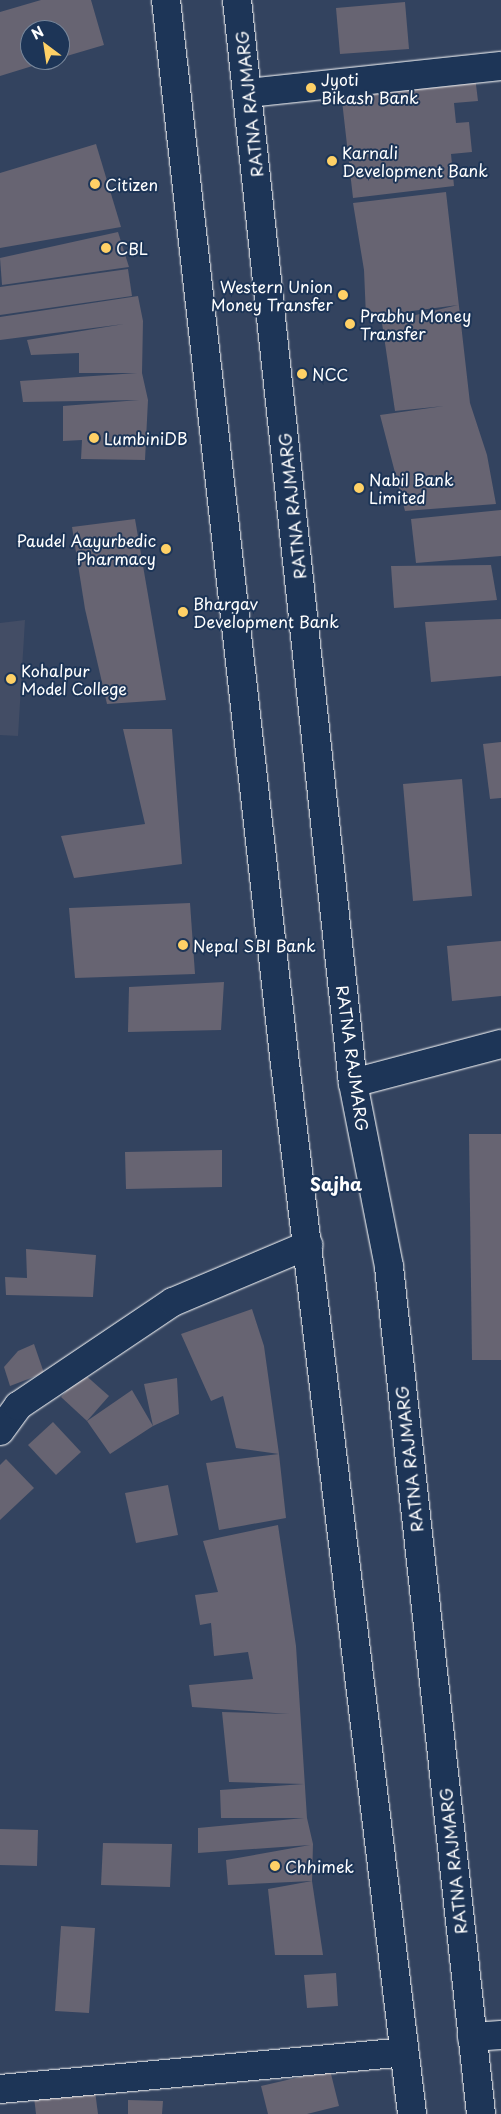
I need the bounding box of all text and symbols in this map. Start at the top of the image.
north arrow [20,20,70,70]
text: N [27,21,48,44]
street label: RATNA RAJMARG [232,30,266,178]
place label: Jyoti Bikash Bank [321,69,418,107]
marker: Jyoti Bikash Bank [305,82,317,94]
place label: Karnali Development Bank [342,142,488,180]
marker: Karnali Development Bank [326,155,338,167]
place label: Citizen [105,174,158,194]
marker: Citizen [89,178,101,190]
place label: CBL [116,238,148,258]
marker: CBL [100,242,112,254]
place label: Western Union Money Transfer [210,276,333,314]
marker: Western Union Money Transfer [337,289,349,301]
place label: Prabhu Money Transfer [360,305,472,343]
marker: Prabhu Money Transfer [344,318,356,330]
place label: NCC [312,364,348,384]
marker: NCC [296,368,308,380]
place label: LumbiniDB [104,428,188,448]
marker: LumbiniDB [88,432,100,444]
street label: RATNA RAJMARG [275,432,309,580]
place label: Nabil Bank Limited [369,469,455,507]
marker: Nabil Bank Limited [353,482,365,494]
place label: Paudel Aayurbedic Pharmacy [15,530,156,568]
marker: Paudel Aayurbedic Pharmacy [160,543,172,555]
place label: Bhargav Development Bank [193,593,339,631]
marker: Bhargav Development Bank [177,606,189,618]
place label: Kohalpur Model College [21,660,128,698]
marker: Kohalpur Model College [5,673,17,685]
place label: Nepal SBI Bank [193,935,314,955]
marker: Nepal SBI Bank [177,939,189,951]
street label: RATNA RAJMARG [333,984,373,1132]
district label: Sajha [310,1173,362,1195]
street label: RATNA RAJMARG [392,1385,426,1533]
street label: RATNA RAJMARG [436,1787,470,1935]
place label: Chhimek [285,1856,354,1876]
marker: Chhimek [269,1860,281,1872]

